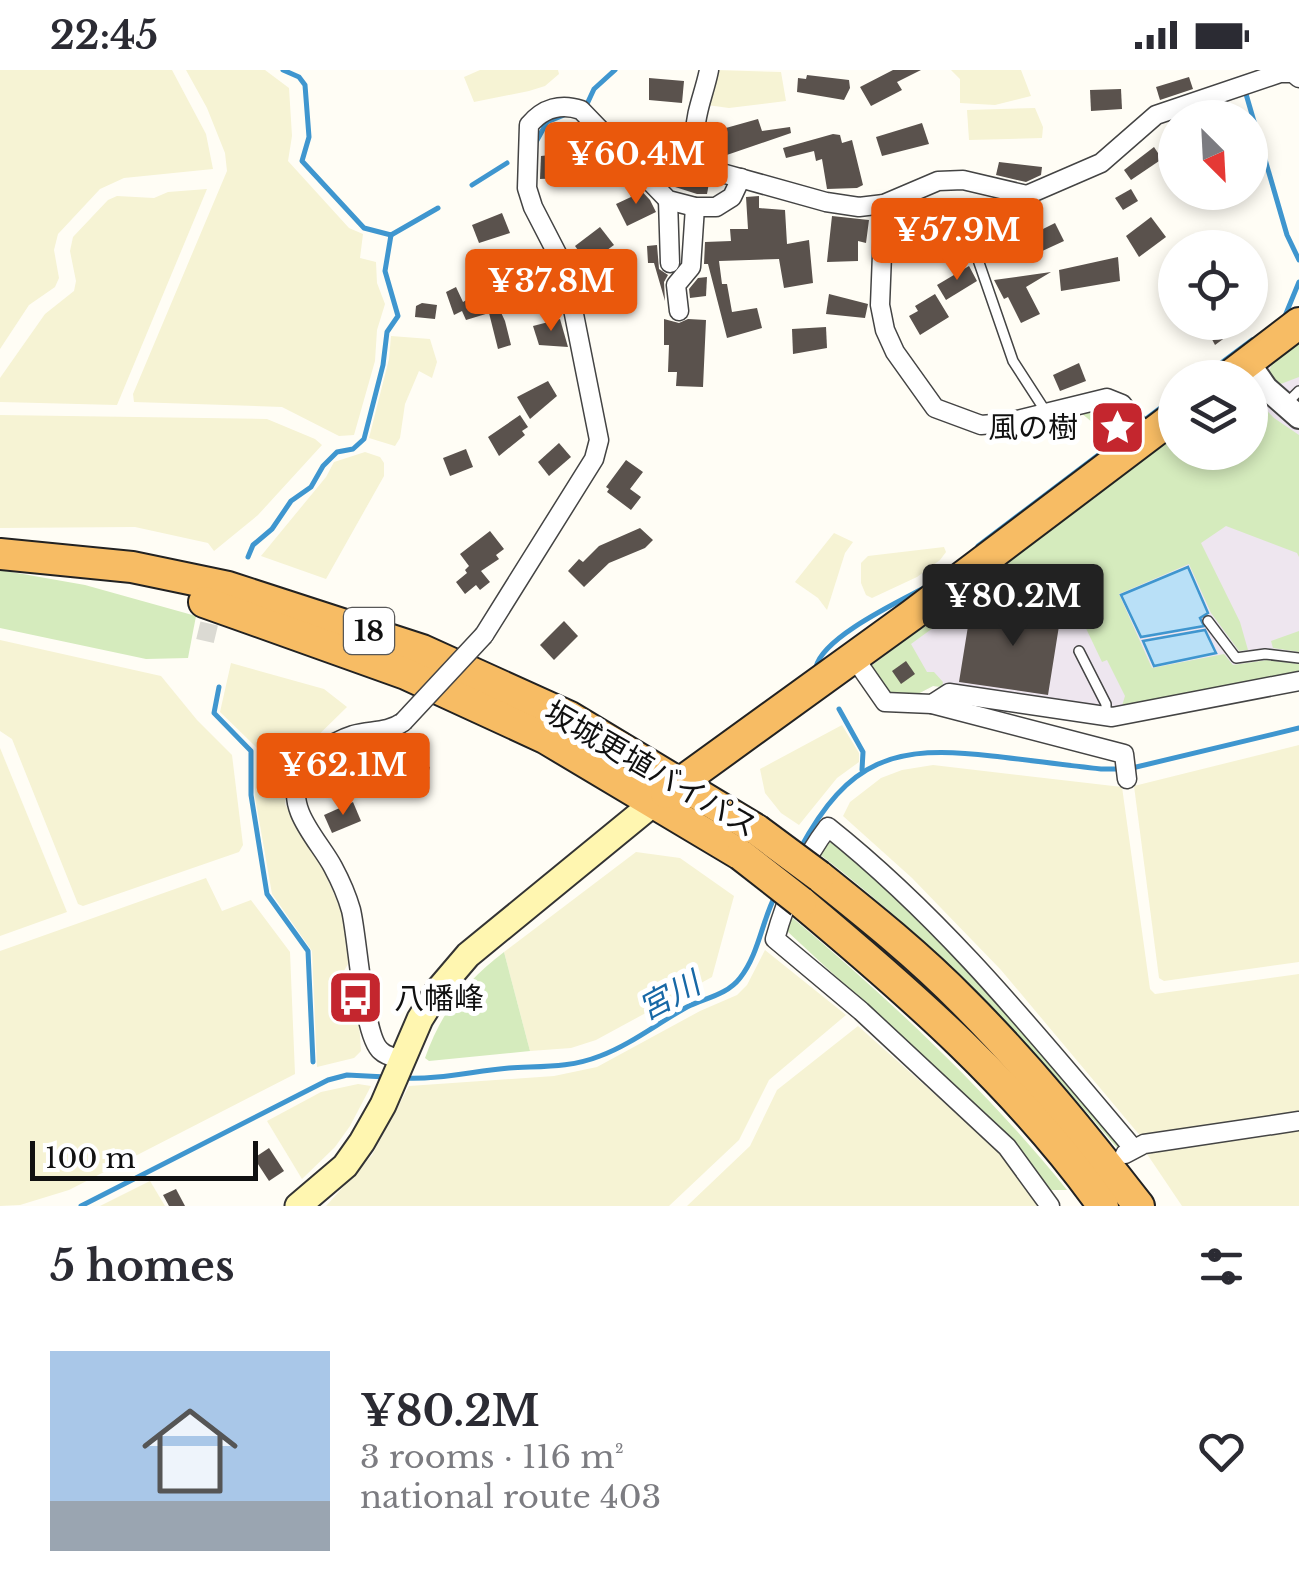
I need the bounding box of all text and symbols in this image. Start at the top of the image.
text: 22:45 [50,12,158,59]
north arrow [1158,100,1268,210]
map controls [1158,100,1268,470]
pin: ¥60.4M [555,122,717,207]
text: ¥60.4M [567,134,705,174]
pin: ¥57.9M [876,198,1038,283]
text: ¥57.9M [893,210,1021,250]
button: locate [1158,230,1268,340]
pin: ¥37.8M [470,249,632,334]
text: ¥37.8M [487,261,615,301]
button: layers [1158,360,1268,470]
place icon: 風の樹 [1087,397,1147,457]
place label: 風の樹 [988,409,1078,446]
pin: ¥80.2M [932,564,1094,649]
text: ¥80.2M [945,576,1081,616]
road number: 18 [344,608,394,654]
street label: 坂城更埴バイパス [538,693,764,845]
pin: ¥62.1M [262,733,424,818]
text: ¥62.1M [279,745,407,785]
water label: 宮川 [631,962,709,1029]
bus stop icon: 八幡峰 [325,968,385,1028]
place label: 八幡峰 [394,980,484,1017]
scale bar [30,1136,258,1180]
text: 100 m [45,1141,136,1176]
icon: filters [1194,1239,1249,1294]
text: 5 homes [50,1240,234,1292]
text: ¥80.2M [360,1385,540,1437]
icon: home [130,1391,250,1511]
icon: heart [1194,1424,1249,1479]
text: 3 rooms · 116 m² [360,1437,624,1477]
text: national route 403 [360,1477,661,1517]

